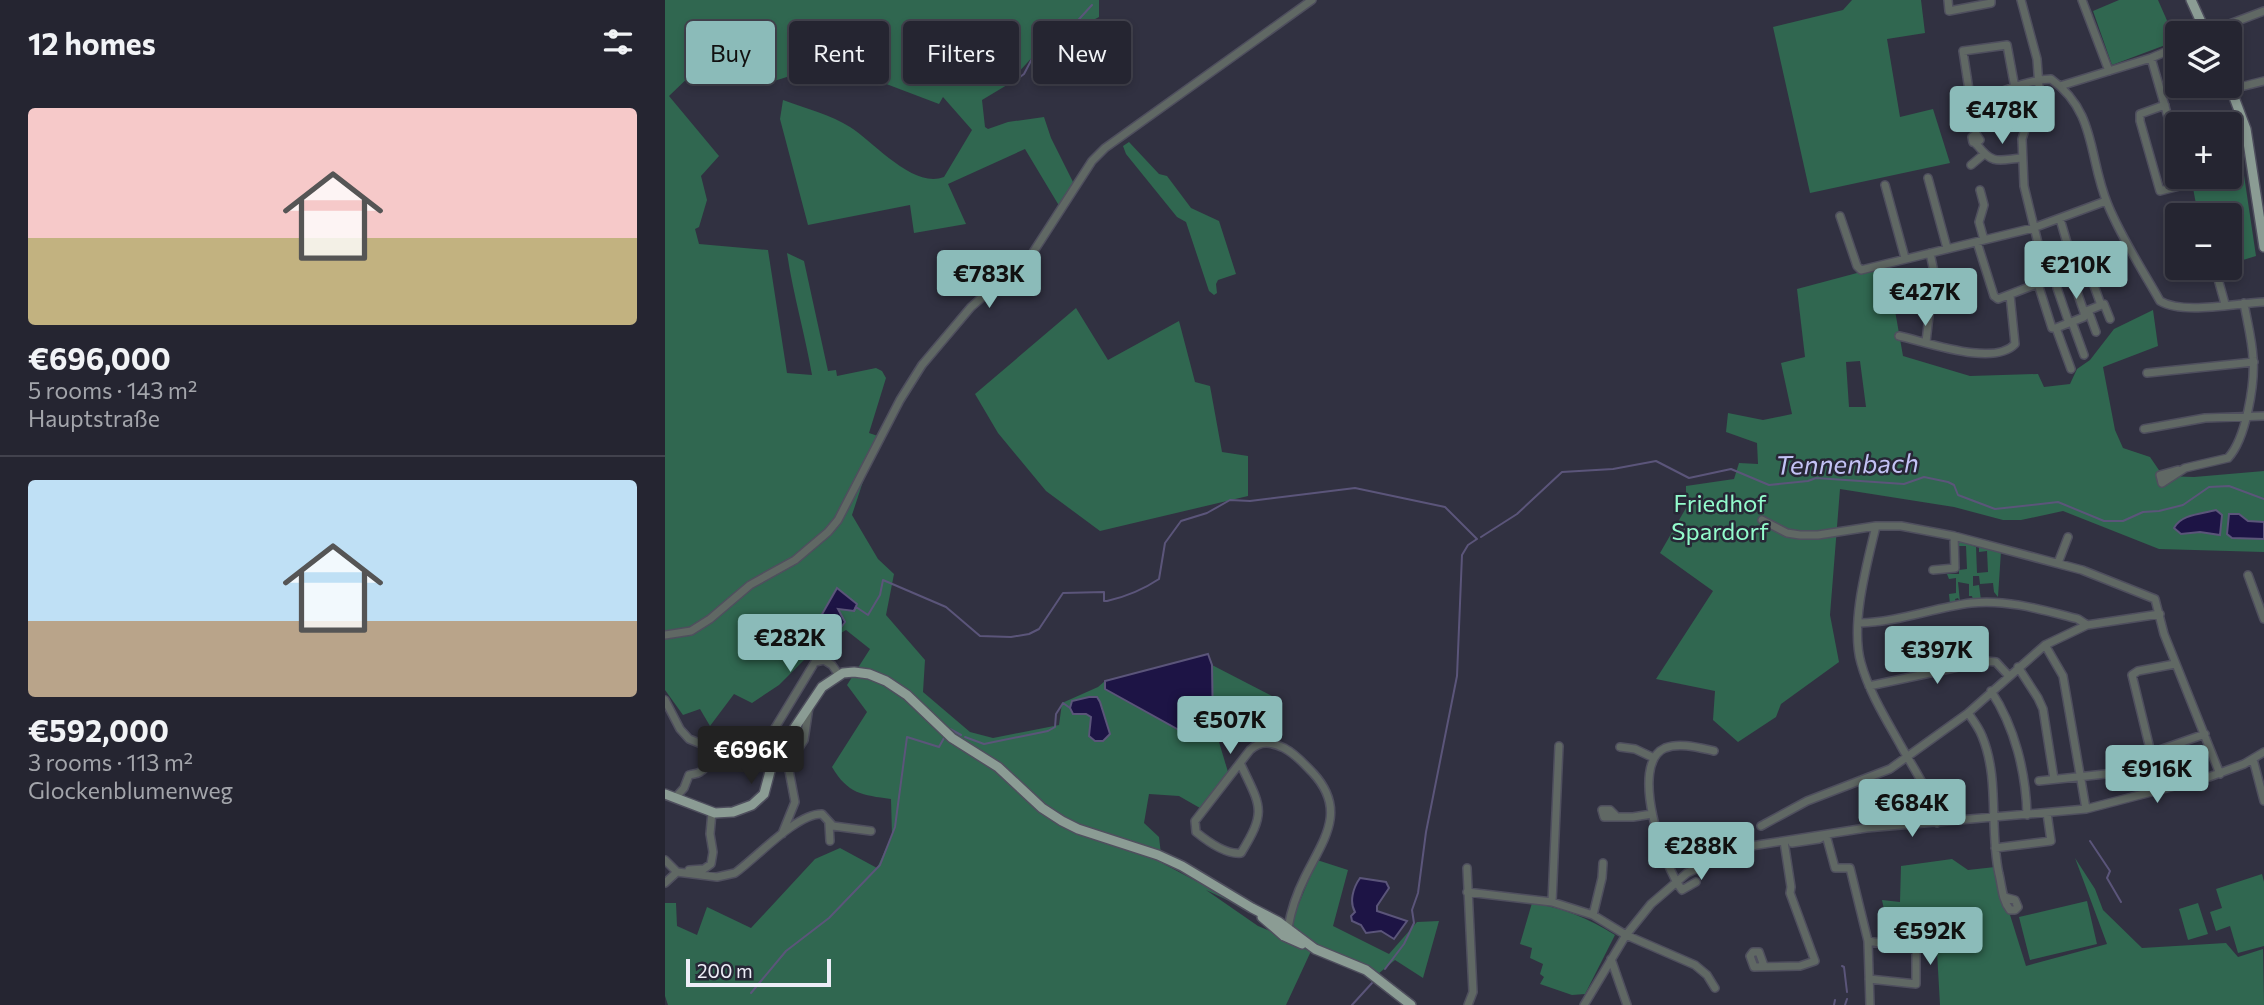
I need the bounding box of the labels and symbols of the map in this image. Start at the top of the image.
pin: €478K [1953,86,2051,146]
pin: €210K [2027,242,2125,301]
pin: €783K [940,250,1038,310]
pin: €427K [1876,268,1974,328]
water label: Tennenbach [1775,446,1919,480]
park label: Friedhof Spardorf [1671,488,1769,545]
pin: €282K [741,614,839,674]
pin: €397K [1888,626,1986,686]
pin: €507K [1181,696,1279,756]
pin: €696K [702,726,800,786]
pin: €916K [2108,746,2206,805]
pin: €684K [1863,780,1961,839]
pin: €288K [1652,822,1750,882]
pin: €592K [1881,908,1979,967]
scale bar [686,956,831,988]

